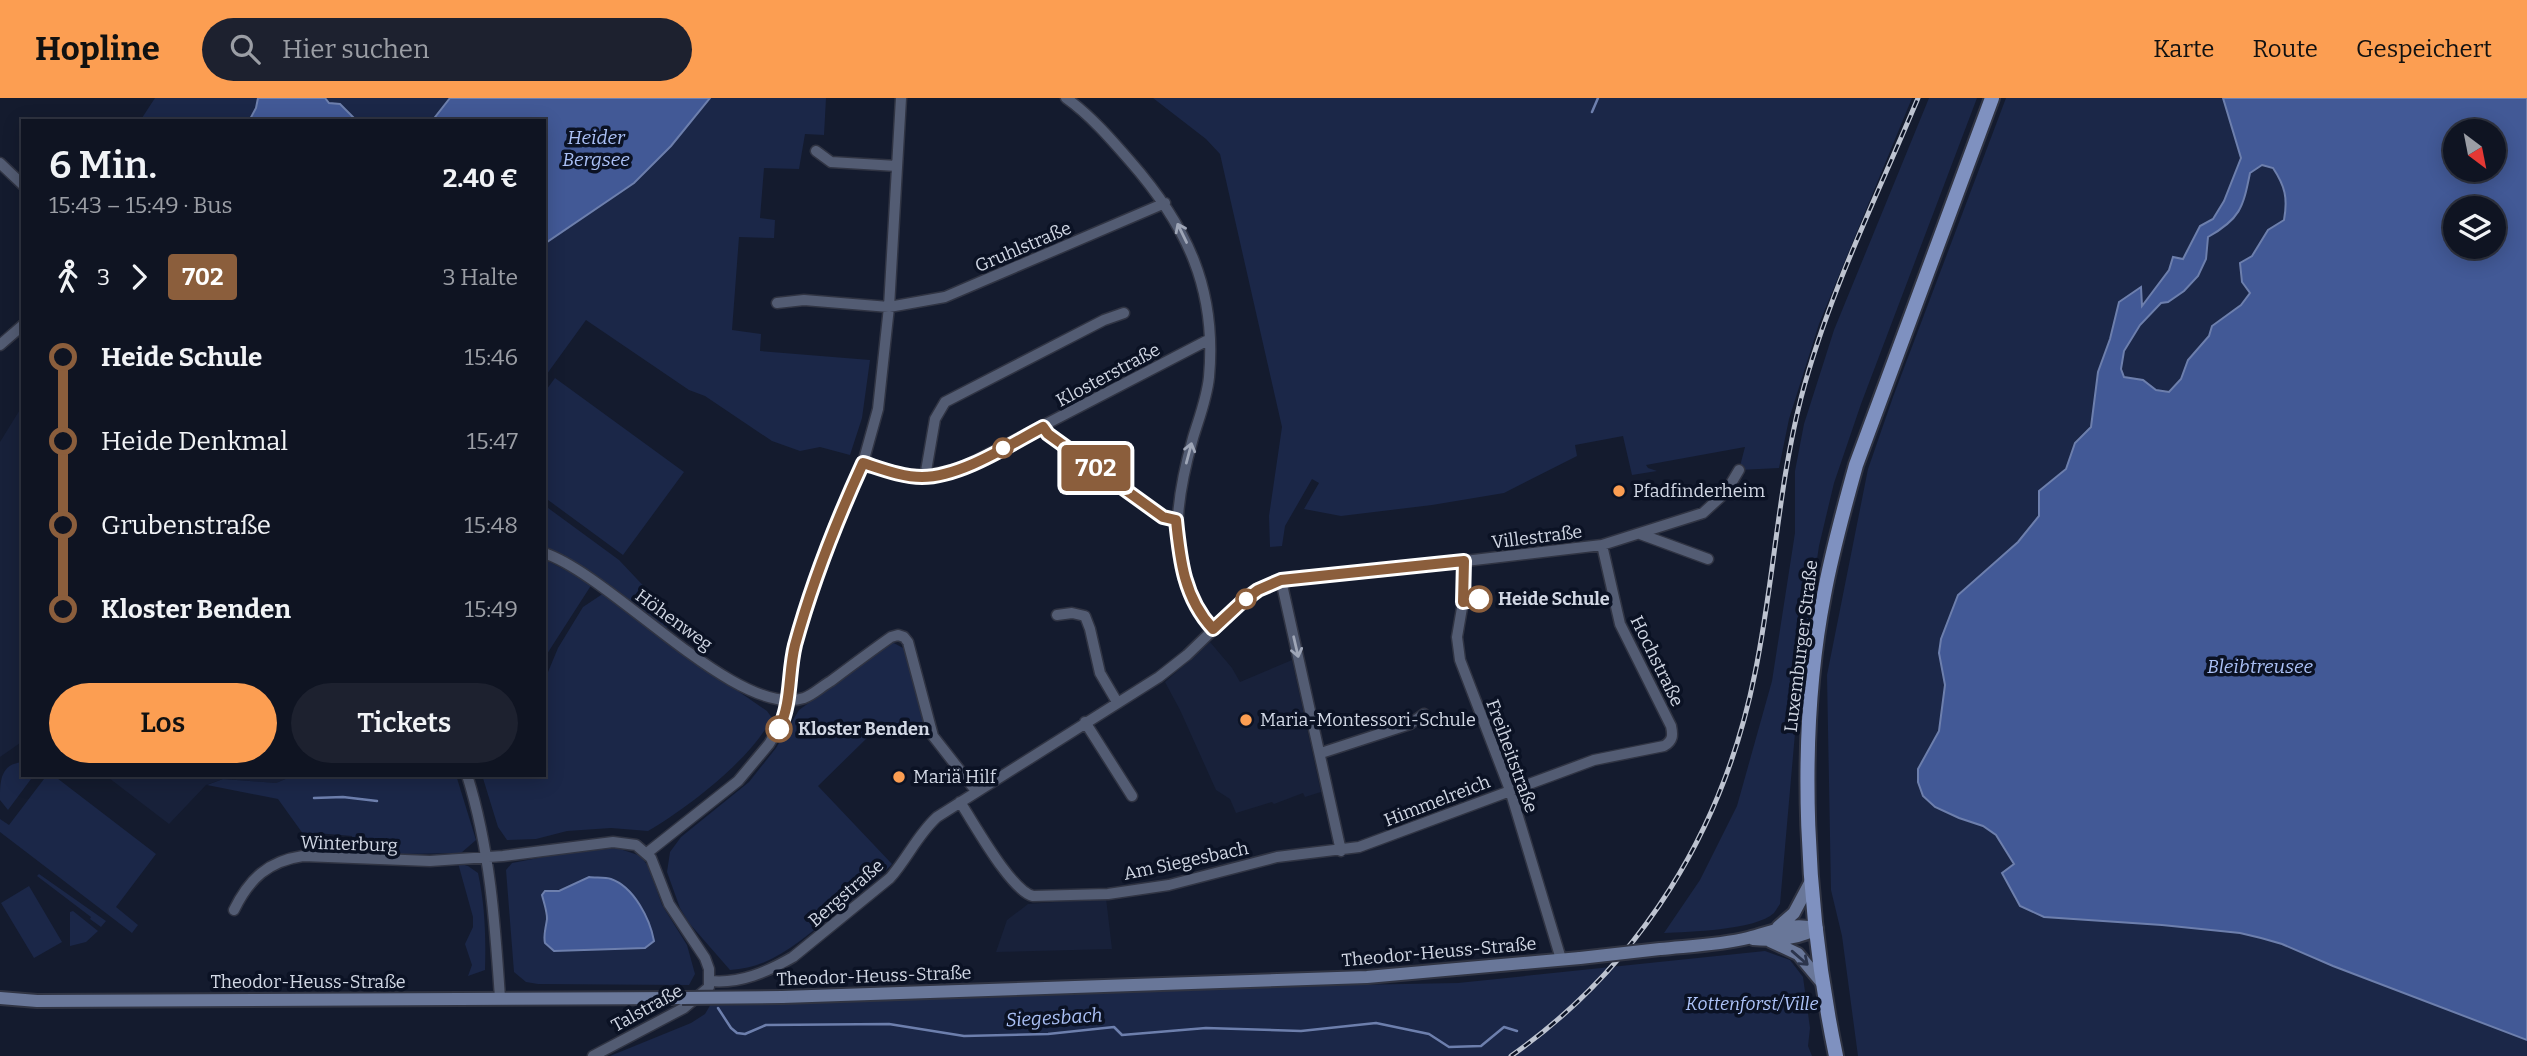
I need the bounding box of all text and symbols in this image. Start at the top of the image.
search box [202,18,692,81]
text: Hopline [35,29,160,69]
icon: search [226,30,264,68]
text: Hier suchen [282,34,430,65]
text: Karte [2153,35,2215,63]
text: Route [2253,35,2318,63]
text: Gespeichert [2356,35,2492,63]
north arrow [2443,119,2506,182]
map controls [2443,119,2506,259]
water label: Heider Bergsee [562,126,630,171]
text: 6 Min. [49,142,157,188]
text: 2.40 € [443,163,518,194]
text: 15:43 – 15:49 · Bus [49,191,233,219]
button: layers [2443,196,2506,259]
street label: Gruhlstraße [972,217,1074,277]
one-way arrow [1175,223,1189,244]
icon: walk [49,258,87,296]
icon: forward [120,258,158,296]
text: 3 [97,263,110,291]
text: 702 [182,263,223,291]
text: 3 Halte [443,263,518,291]
street label: Klosterstraße [1052,338,1164,412]
text: Heide Schule [101,342,262,373]
text: 15:46 [465,343,518,371]
text: Heide Denkmal [101,426,288,457]
text: 15:47 [467,427,518,455]
unlabelled marker [993,438,1013,458]
one-way arrow [1183,442,1196,465]
line badge: 702 [1056,445,1136,491]
text: 702 [1075,454,1117,482]
place label: Pfadfinderheim [1633,480,1765,502]
marker: Pfadfinderheim [1611,483,1627,499]
text: Grubenstraße [101,510,271,541]
text: 15:48 [464,511,518,539]
street label: Villestraße [1491,521,1583,553]
street label: Luxemburger Straße [1780,559,1822,733]
street label: Höhenweg [631,585,717,655]
marker: Heide Schule [1466,586,1492,612]
place label: Heide Schule [1498,588,1610,610]
unlabelled marker [1236,589,1256,609]
text: Kloster Benden [101,594,291,625]
text: 15:49 [465,595,518,623]
street label: Hochstraße [1626,612,1688,710]
one-way arrow [1290,635,1303,657]
water label: Bleibtreusee [2207,655,2314,678]
button: Los [49,683,277,763]
button: Tickets [291,683,518,763]
street label: Freiheitstraße [1481,696,1543,816]
place label: Maria-Montessori-Schule [1260,709,1476,731]
marker: Maria-Montessori-Schule [1238,712,1254,728]
marker: Kloster Benden [766,716,792,742]
place label: Kloster Benden [798,718,930,740]
place label: Mariä Hilf [913,766,998,788]
marker: Mariä Hilf [891,769,907,785]
street label: Himmelreich [1381,771,1493,831]
street label: Winterburg [300,831,398,857]
street label: Am Siegesbach [1121,837,1251,885]
street label: Bergstraße [804,854,888,932]
street label: Theodor-Heuss-Straße [1341,933,1537,971]
one-way arrow [1791,950,1809,966]
street label: Theodor-Heuss-Straße [776,962,972,990]
street label: Theodor-Heuss-Straße [210,971,406,993]
street label: Talstraße [607,979,687,1037]
park label: Kottenforst/Ville [1685,993,1819,1015]
water label: Siegesbach [1005,1003,1103,1032]

